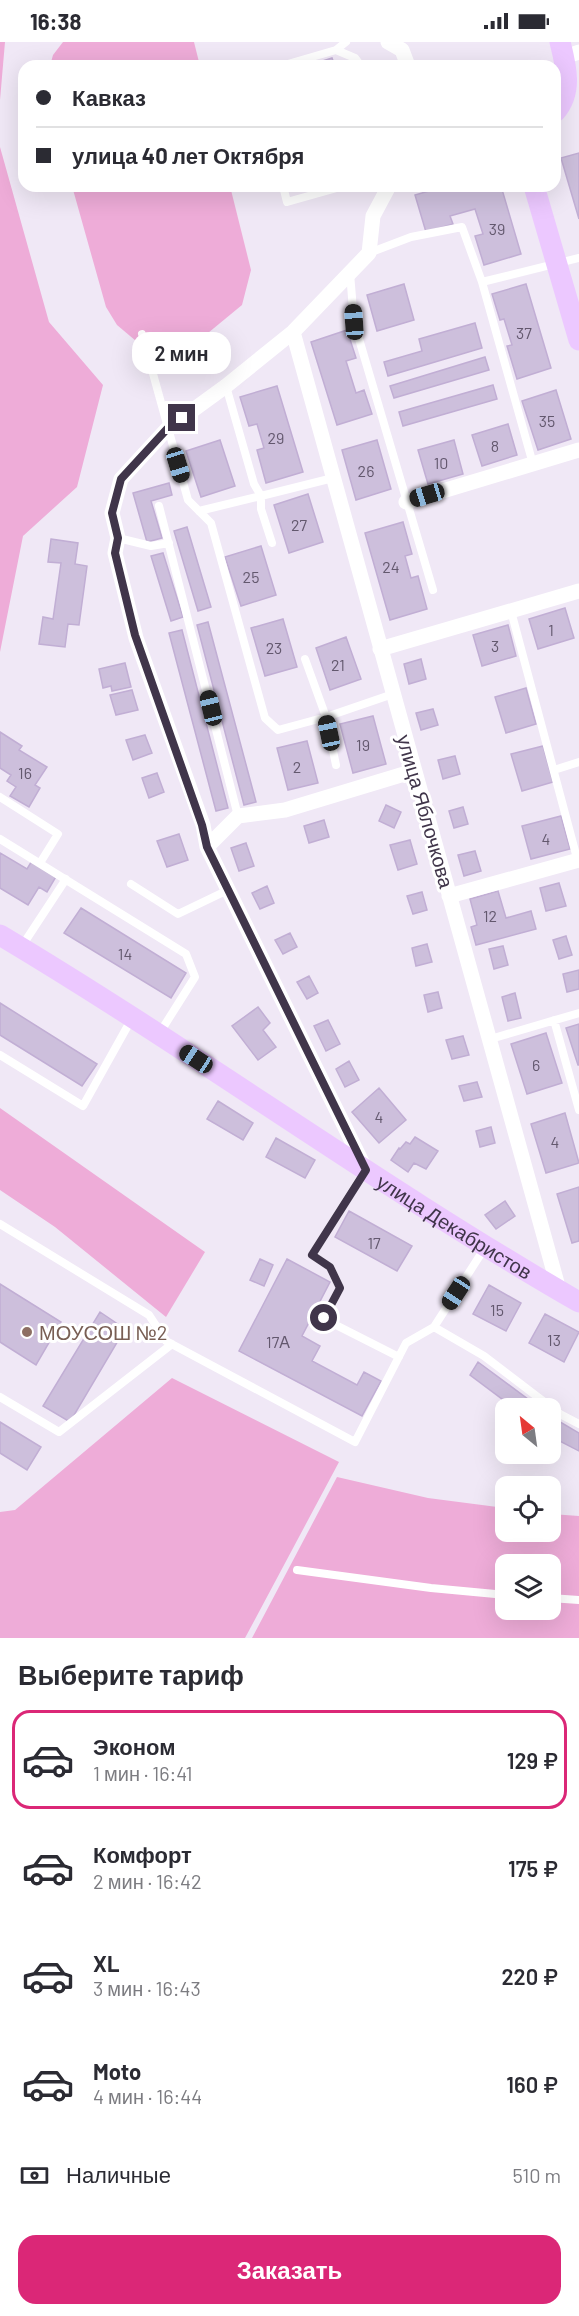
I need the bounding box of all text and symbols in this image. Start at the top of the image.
text: 16:38 [30,8,81,34]
text: Кавказ [72,84,146,110]
text: улица 40 лет Октября [72,142,304,168]
house number: 39 [489,219,505,238]
car [344,303,364,341]
house number: 37 [516,323,532,342]
callout: 2 мин [132,331,231,373]
text: 2 мин [154,341,209,365]
route end [168,404,195,431]
house number: 35 [539,411,555,430]
house number: 29 [268,428,284,447]
house number: 8 [491,436,499,455]
car [164,445,192,485]
house number: 10 [434,453,448,472]
house number: 26 [358,461,374,480]
car [407,481,447,509]
house number: 27 [291,515,307,534]
house number: 24 [382,557,400,576]
house number: 25 [243,567,259,586]
house number: 1 [548,620,554,639]
house number: 3 [491,636,499,655]
house number: 23 [266,638,282,657]
house number: 21 [331,655,345,674]
car [198,688,224,728]
car [316,714,342,752]
street label: улица Яблочкова [393,731,460,891]
house number: 19 [356,735,370,754]
house number: 2 [293,757,301,776]
house number: 16 [18,763,32,782]
house number: 4 [542,829,550,848]
house number: 12 [483,906,497,925]
house number: 14 [118,944,132,963]
car [176,1042,216,1076]
house number: 6 [532,1055,540,1074]
house number: 4 [375,1107,383,1126]
house number: 4 [551,1132,559,1151]
street label: улица Декабристов [373,1169,537,1284]
house number: 17 [367,1233,381,1252]
car [439,1273,473,1313]
house number: 15 [490,1300,504,1319]
route start [310,1304,337,1331]
place label: МОУСОШ №2 [39,1320,168,1344]
marker: МОУСОШ №2 [20,1325,34,1339]
house number: 13 [547,1330,561,1349]
house number: 17А [266,1332,290,1351]
north arrow [495,1398,561,1464]
map controls [495,1398,561,1620]
button: locate [495,1476,561,1542]
button: layers [495,1554,561,1620]
text: Выберите тариф [18,1658,244,1690]
icon: car [21,1733,75,1787]
text: Эконом [93,1733,176,1759]
text: 129 ₽ [507,1747,558,1773]
text: 1 мин · 16:41 [93,1761,192,1785]
icon: car [21,1841,75,1895]
text: Комфорт [93,1841,192,1867]
text: 175 ₽ [508,1855,558,1881]
text: 2 мин · 16:42 [93,1869,202,1893]
icon: car [21,1949,75,2003]
text: XL [93,1950,119,1976]
text: 220 ₽ [501,1963,558,1989]
text: 3 мин · 16:43 [93,1976,201,2000]
icon: car [21,2057,75,2111]
text: Moto [93,2058,141,2084]
text: 160 ₽ [506,2071,558,2097]
text: 4 мин · 16:44 [93,2084,202,2108]
icon: cash [18,2159,51,2192]
text: Наличные [66,2161,171,2187]
text: 510 m [512,2163,561,2187]
button: Заказать [18,2235,561,2304]

